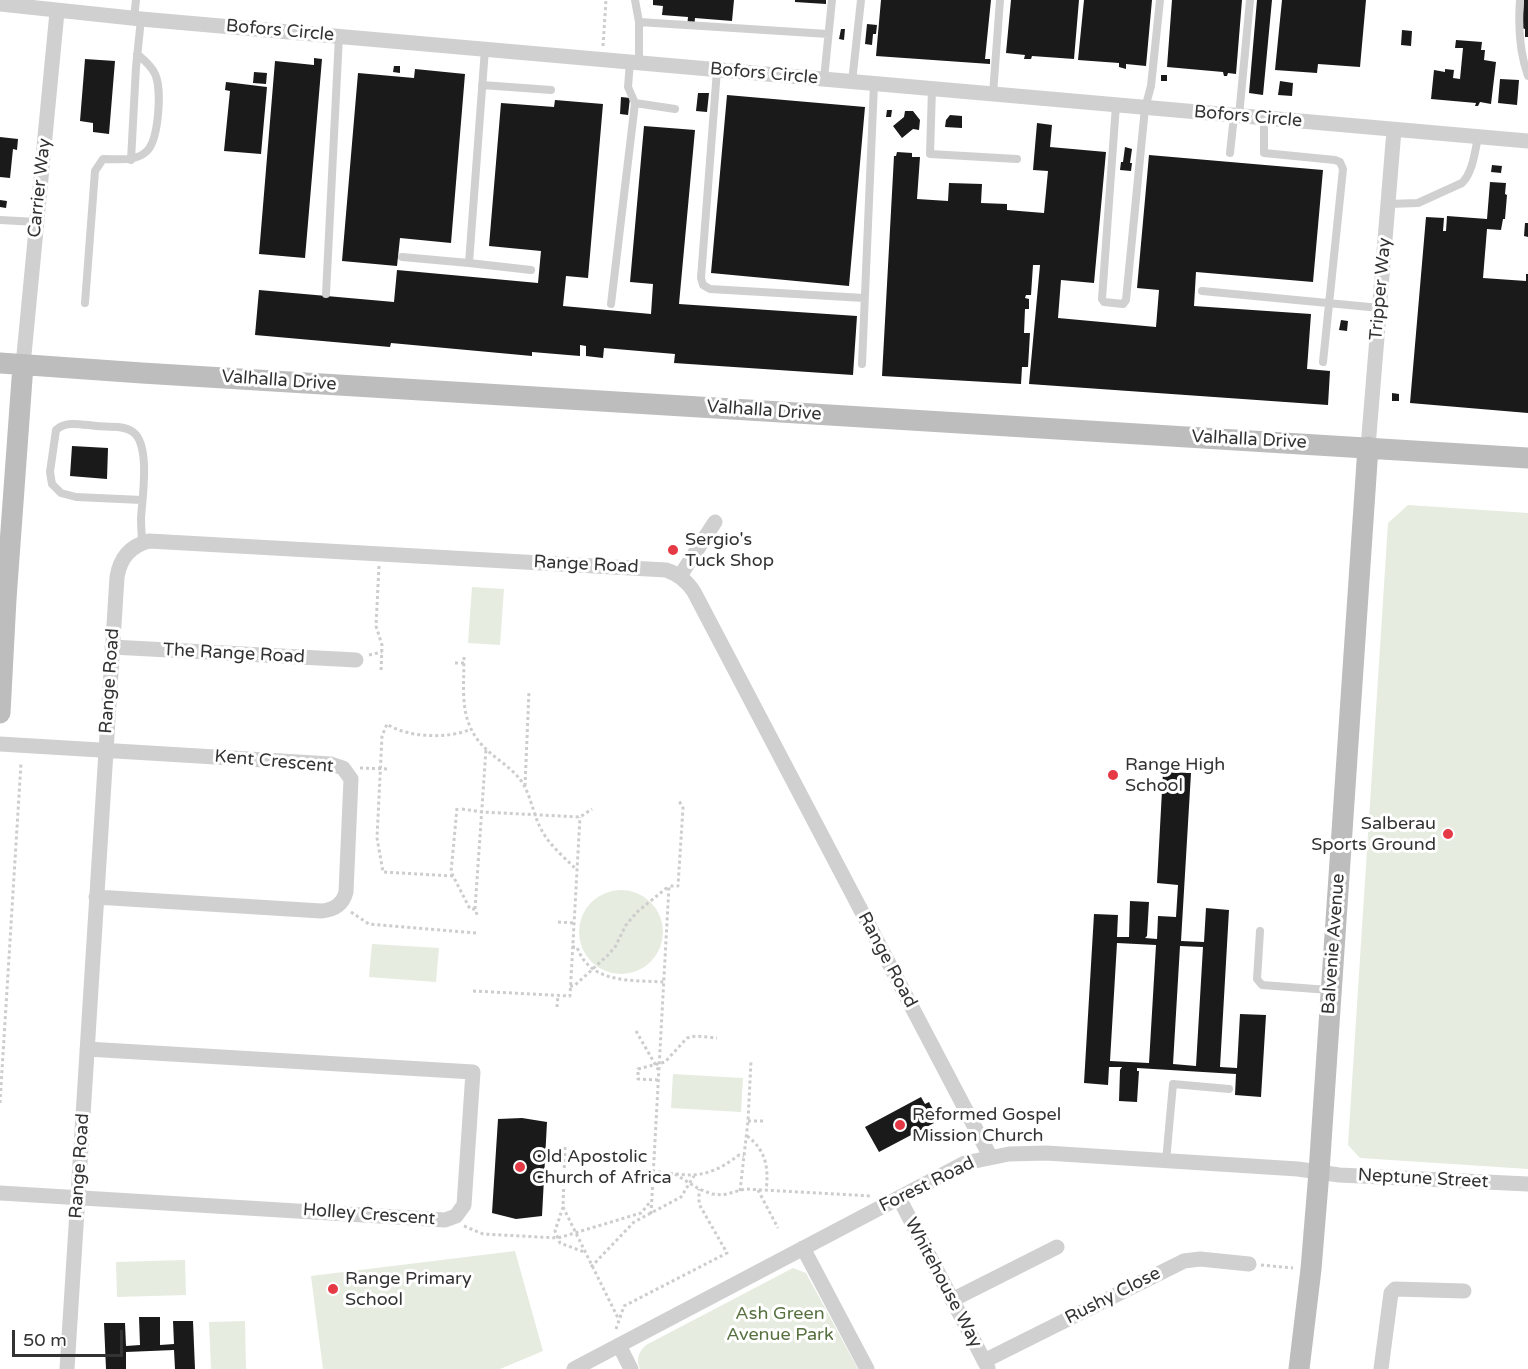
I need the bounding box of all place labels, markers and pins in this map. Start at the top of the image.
place label: Sergio's Tuck Shop [685,529,774,572]
marker: Sergio's Tuck Shop [666,543,680,557]
place label: Range High School [1125,754,1225,796]
marker: Range High School [1106,768,1120,782]
place label: Salberau Sports Ground [1311,813,1436,856]
marker: Salberau Sports Ground [1441,827,1455,841]
place label: Reformed Gospel Mission Church [912,1104,1061,1146]
marker: Reformed Gospel Mission Church [893,1118,907,1132]
place label: Old Apostolic Church of Africa [532,1146,672,1188]
marker: Old Apostolic Church of Africa [513,1160,527,1174]
place label: Range Primary School [345,1268,472,1310]
marker: Range Primary School [326,1282,340,1296]

